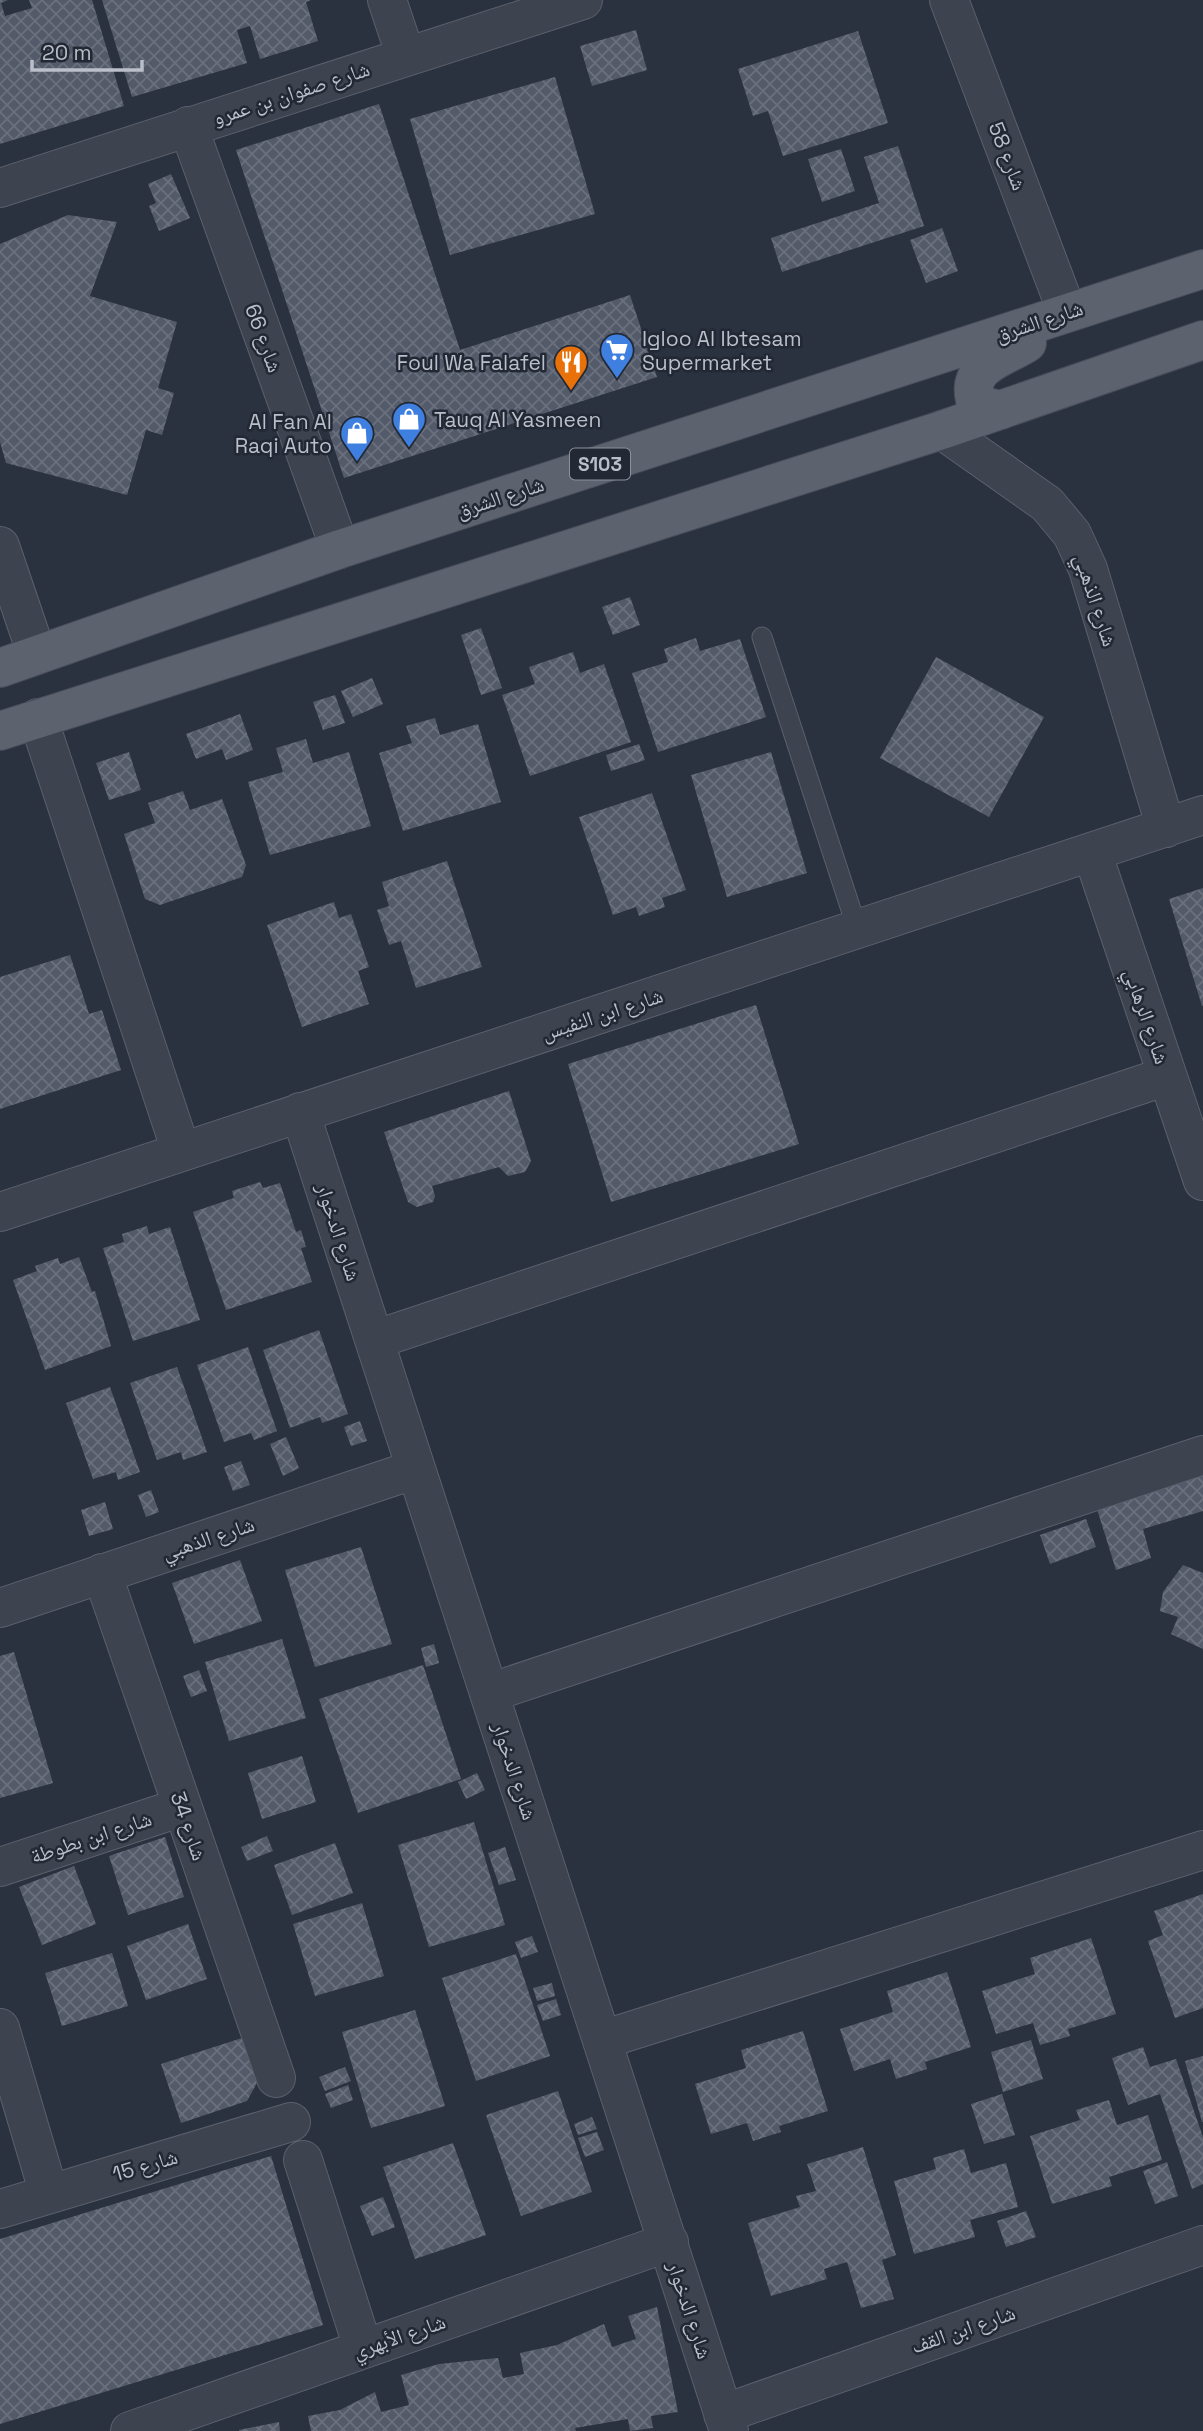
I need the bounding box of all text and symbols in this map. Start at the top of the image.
scale bar [32,28,142,72]
text: 20 m [42,39,92,66]
street label: شارع صفوان بن عمرو [209,55,373,131]
street label: شارع 58 [983,118,1033,194]
street label: شارع الشرق [992,294,1086,348]
street label: شارع 66 [239,300,289,376]
place label: Igloo Al Ibtesam Supermarket [642,325,802,376]
supermarket icon: Igloo Al Ibtesam Supermarket [598,331,636,380]
restaurant icon: Foul Wa Falafel [552,343,590,392]
place label: Foul Wa Falafel [397,349,546,376]
shop icon: Tauq Al Yasmeen [390,400,428,449]
place label: Tauq Al Yasmeen [434,406,601,433]
place label: Al Fan Al Raqi Auto [235,408,332,459]
shop icon: Al Fan Al Raqi Auto [338,414,376,463]
road number: S103 [570,449,630,480]
street label: شارع الشرق [453,470,547,524]
street label: شارع الذهبي [1065,550,1124,651]
street label: شارع الرهابي [1115,965,1176,1068]
street label: شارع ابن النفيس [538,982,666,1046]
street label: شارع الدخوار [310,1179,367,1284]
street label: شارع الذهبي [158,1510,259,1569]
street label: شارع الدخوار [486,1718,543,1823]
street label: شارع 34 [165,1788,213,1864]
street label: شارع ابن بطوطة [27,1805,155,1869]
street label: شارع 15 [109,2143,181,2187]
street label: شارع الدخوار [661,2257,718,2362]
street label: شارع ابن القف [907,2299,1019,2359]
street label: شارع الأبهري [349,2308,450,2368]

